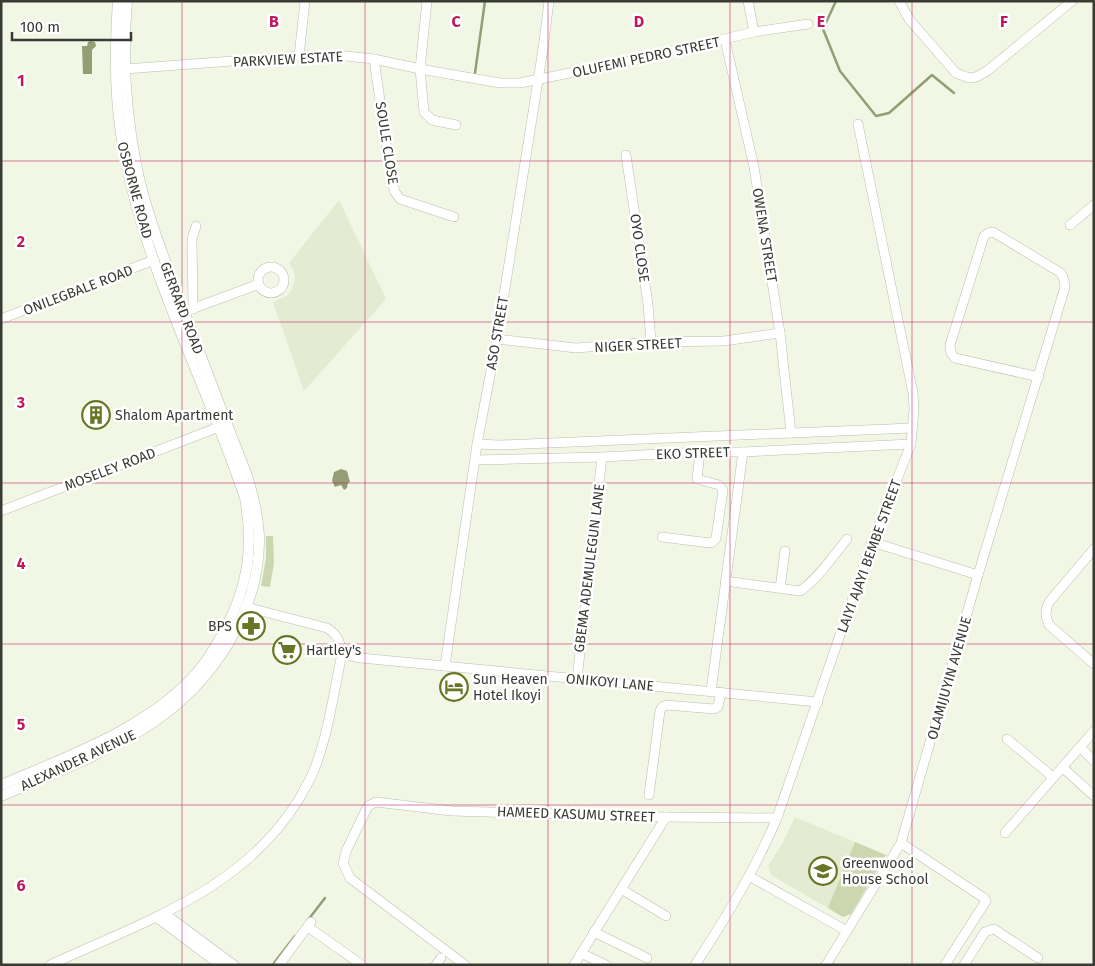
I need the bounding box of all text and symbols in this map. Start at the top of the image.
scale bar [12,10,131,42]
text: B [269,12,279,31]
text: C [451,12,461,31]
text: D [634,12,644,31]
text: E [817,12,825,31]
text: F [1000,12,1008,31]
text: 100 m [20,18,60,36]
street label: OLUFEMI PEDRO STREET [571,33,722,81]
street label: PARKVIEW ESTATE [233,48,343,71]
text: 1 [17,71,25,90]
street label: SOULE CLOSE [372,100,401,186]
street label: OSBORNE ROAD [113,140,156,240]
street label: OWENA STREET [749,187,780,284]
street label: OYO CLOSE [626,213,653,283]
text: 2 [17,232,25,251]
street label: GERRARD ROAD [156,260,207,357]
street label: ONILEGBALE ROAD [21,262,135,319]
street label: ASO STREET [483,294,512,371]
street label: NIGER STREET [594,335,683,356]
text: 3 [16,393,25,412]
building icon: Shalom Apartment [81,400,111,430]
place label: Shalom Apartment [115,407,234,424]
street label: MOSELEY ROAD [62,444,158,495]
street label: EKO STREET [656,444,731,463]
street label: LAIYI AJAYI BEMBE STREET [834,477,905,635]
street label: GBEMA ADEMULEGUN LANE [571,483,608,653]
text: 4 [16,554,26,573]
pharmacy icon: BPS [236,611,266,641]
street label: OLAMIJUYIN AVENUE [924,614,975,742]
place label: BPS [208,618,232,635]
supermarket icon: Hartley's [272,635,302,665]
place label: Hartley's [306,642,362,659]
street label: ONIKOYI LANE [565,670,655,695]
place label: Sun Heaven Hotel Ikoyi [473,671,548,704]
hotel icon: Sun Heaven Hotel Ikoyi [439,672,469,702]
text: 5 [17,715,26,734]
street label: ALEXANDER AVENUE [18,726,139,795]
street label: HAMEED KASUMU STREET [497,803,656,826]
place label: Greenwood House School [842,855,929,888]
school or university icon: Greenwood House School [808,856,838,886]
text: 6 [16,876,26,895]

